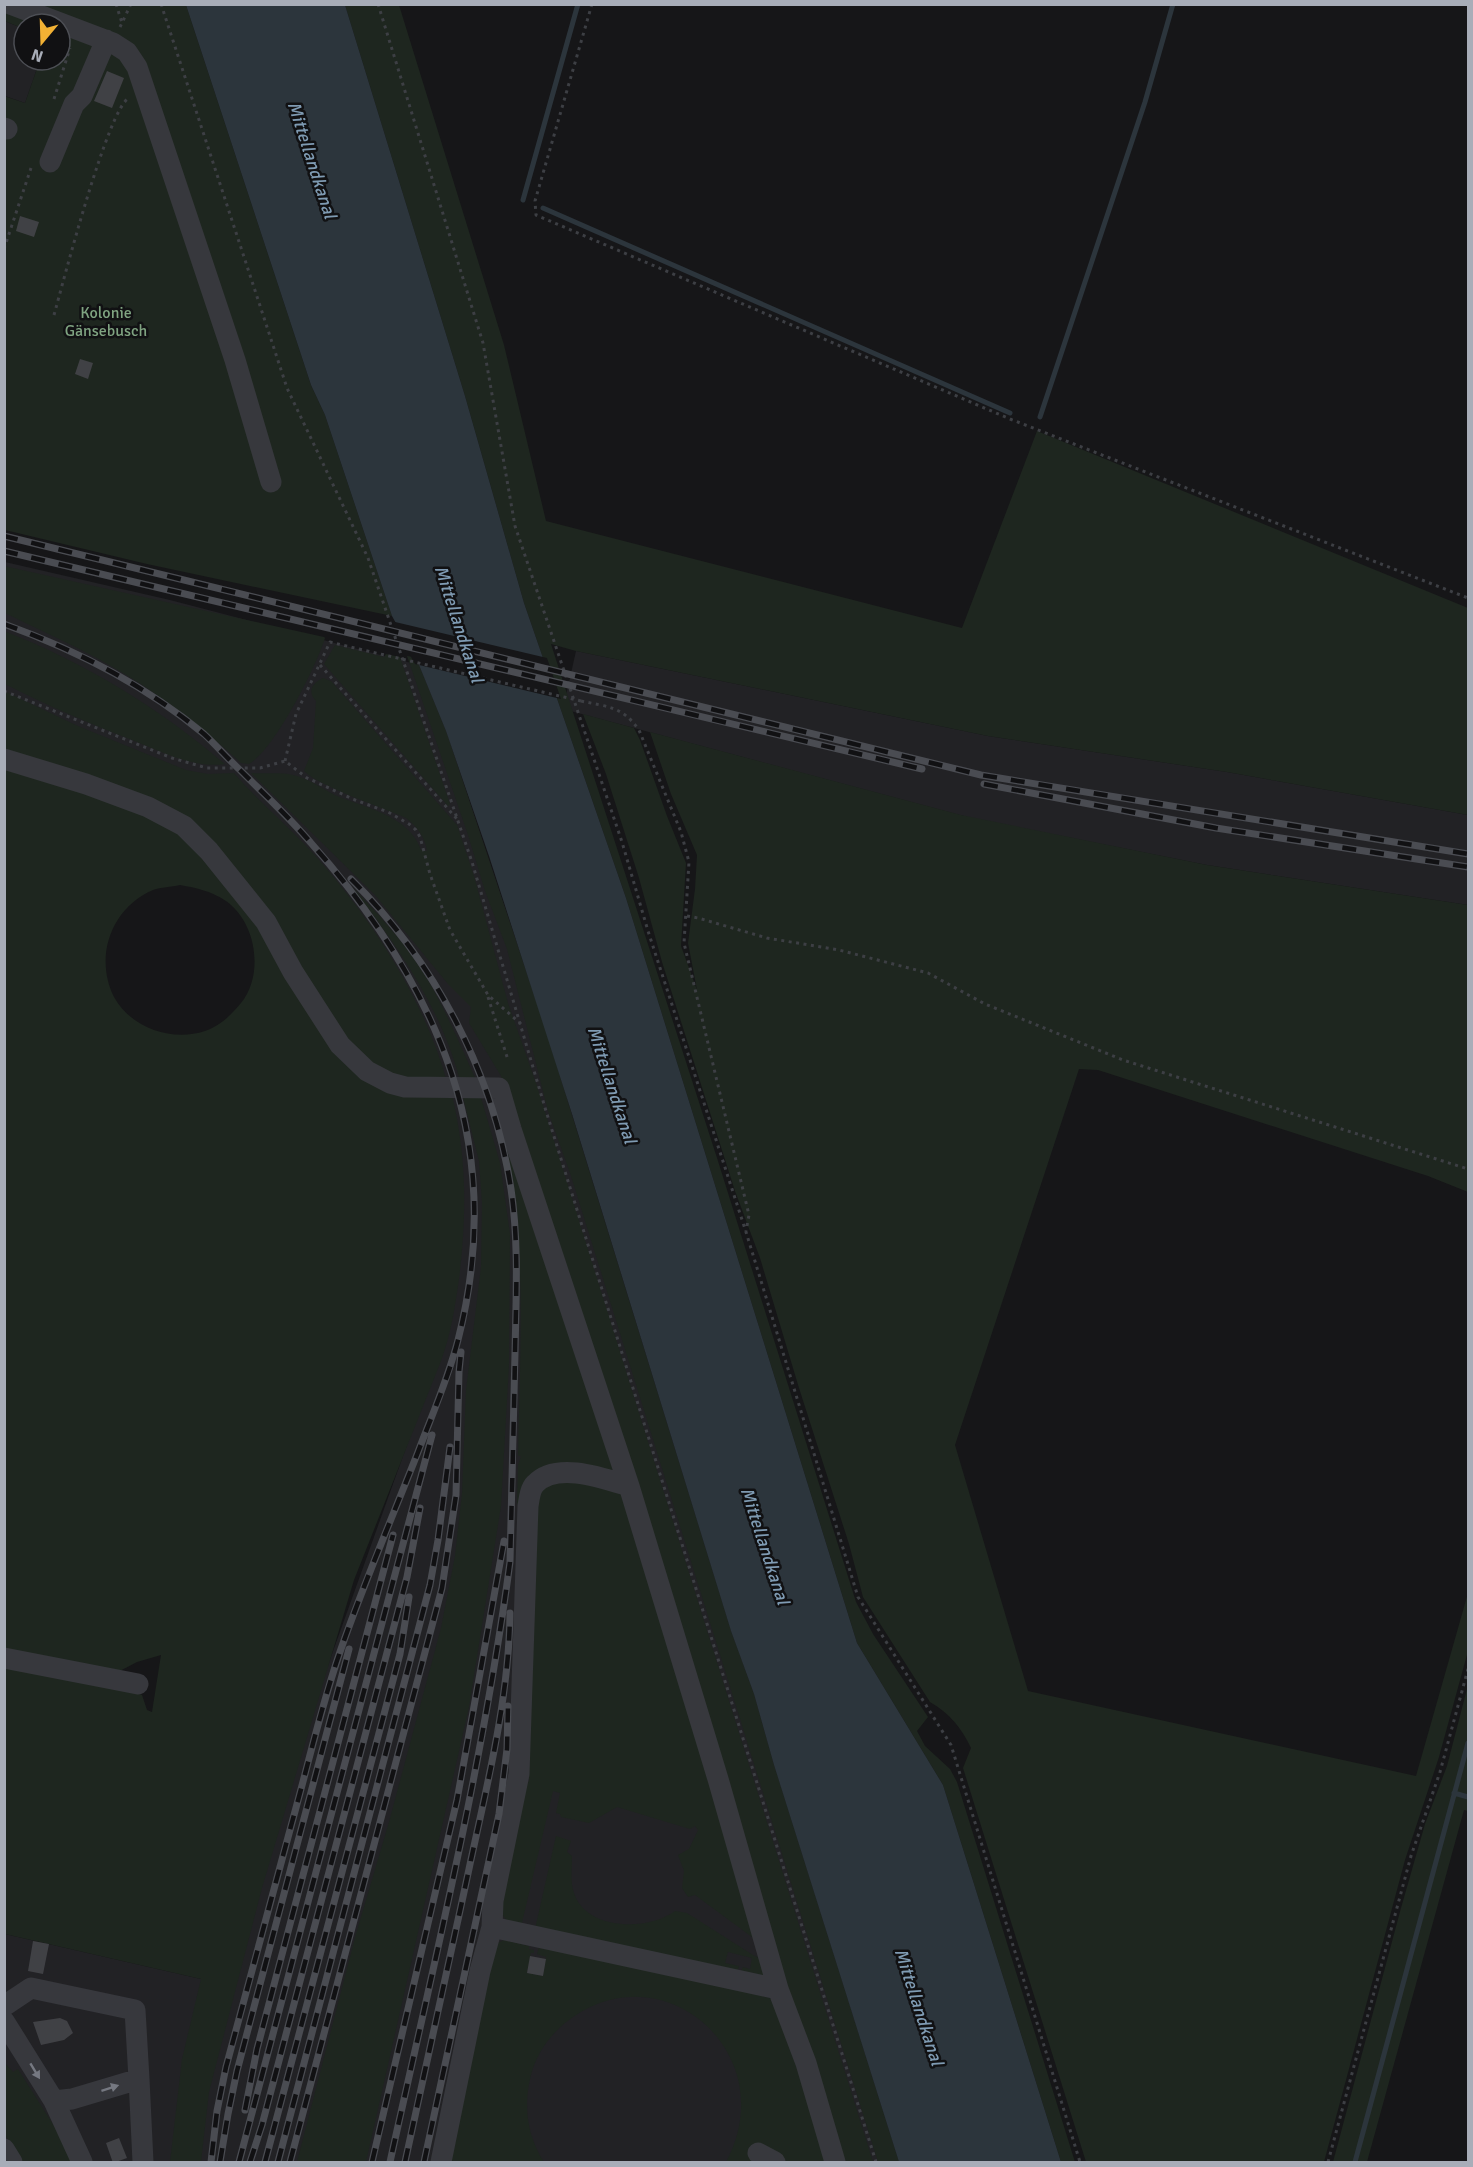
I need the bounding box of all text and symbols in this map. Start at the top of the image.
north arrow [12,12,72,72]
text: N [29,44,46,67]
water label: Mittellandkanal [283,99,342,223]
park label: Kolonie Gänsebusch [65,303,147,341]
water label: Mittellandkanal [430,563,489,687]
water label: Mittellandkanal [583,1024,642,1148]
water label: Mittellandkanal [736,1485,795,1609]
water label: Mittellandkanal [890,1946,949,2070]
one-way arrow [30,2063,41,2079]
one-way arrow [102,2083,120,2092]

